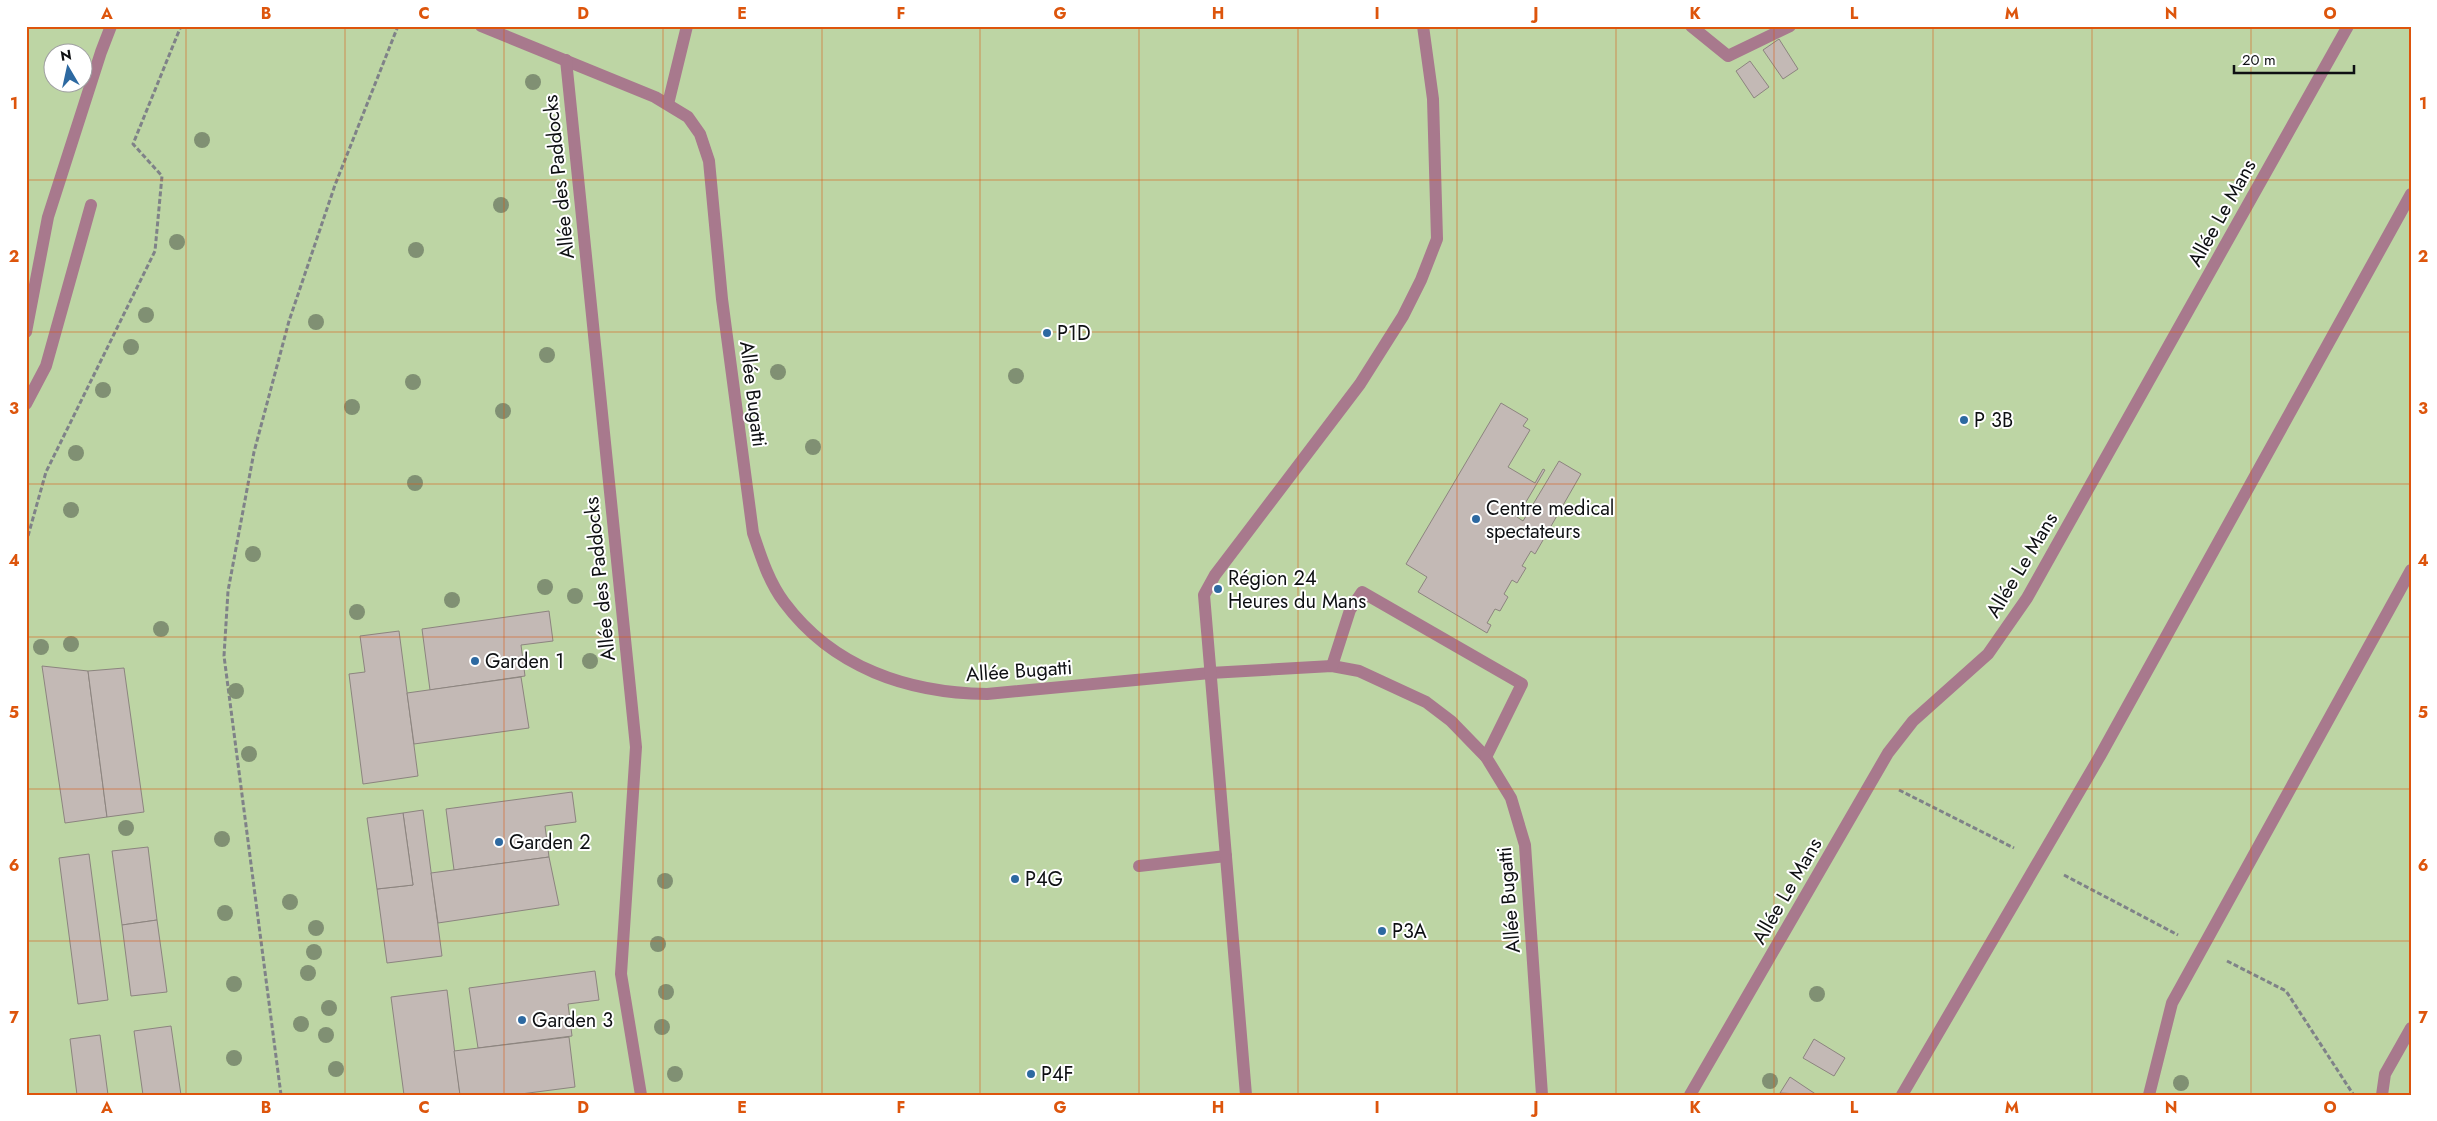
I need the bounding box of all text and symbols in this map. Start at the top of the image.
text: A [100,2,113,25]
text: B [261,2,271,25]
text: C [418,2,430,25]
text: D [577,2,589,25]
text: E [737,2,747,25]
text: F [897,2,905,25]
text: G [1053,2,1067,25]
text: H [1212,2,1224,25]
text: I [1374,2,1380,25]
text: J [1530,2,1539,25]
text: K [1689,2,1701,25]
text: L [1850,2,1859,25]
text: M [2005,2,2019,25]
text: N [2165,2,2177,25]
text: O [2323,2,2337,25]
north arrow [42,42,92,92]
scale bar [2234,42,2354,74]
text: N [59,44,73,66]
text: 20 m [2242,49,2276,71]
text: 1 [10,92,18,115]
text: 1 [2419,92,2427,115]
street label: Allée des Paddocks [536,93,582,261]
street label: Allée Le Mans [2181,154,2263,272]
text: 2 [9,245,19,268]
text: 2 [2418,245,2428,268]
place label: P1D [1057,319,1091,348]
marker: P1D [1041,327,1053,339]
street label: Allée Bugatti [732,339,774,449]
text: 3 [9,397,19,420]
text: 3 [2418,397,2428,420]
place label: P 3B [1974,406,2013,435]
marker: P 3B [1958,414,1970,426]
place label: Centre medical spectateurs [1486,494,1614,546]
street label: Allée des Paddocks [577,495,623,663]
street label: Allée Le Mans [1979,507,2065,623]
marker: Centre medical spectateurs [1470,513,1482,525]
text: 4 [8,549,20,572]
text: 4 [2417,549,2429,572]
place label: Région 24 Heures du Mans [1228,564,1366,616]
marker: Région 24 Heures du Mans [1212,583,1224,595]
place label: Garden 1 [485,647,564,676]
street label: Allée Bugatti [965,653,1073,689]
marker: Garden 1 [469,655,481,667]
text: 5 [9,701,19,724]
text: 5 [2418,701,2428,724]
place label: Garden 2 [509,828,591,857]
street label: Allée Le Mans [1745,832,1829,950]
marker: Garden 2 [493,836,505,848]
street label: Allée Bugatti [1490,846,1528,954]
text: 6 [9,854,19,877]
text: 6 [2418,854,2428,877]
place label: P4G [1025,865,1063,894]
marker: P4G [1009,873,1021,885]
place label: P3A [1392,917,1428,946]
marker: P3A [1376,925,1388,937]
text: 7 [9,1006,19,1029]
place label: Garden 3 [532,1006,613,1035]
text: 7 [2418,1006,2428,1029]
marker: Garden 3 [516,1014,528,1026]
place label: P4F [1041,1060,1074,1089]
marker: P4F [1025,1068,1037,1080]
text: A [100,1096,113,1119]
text: B [261,1096,271,1119]
text: C [418,1096,430,1119]
text: D [577,1096,589,1119]
text: E [737,1096,747,1119]
text: F [897,1096,905,1119]
text: G [1053,1096,1067,1119]
text: H [1212,1096,1224,1119]
text: I [1374,1096,1380,1119]
text: J [1530,1096,1539,1119]
text: K [1689,1096,1701,1119]
text: L [1850,1096,1859,1119]
text: M [2005,1096,2019,1119]
text: N [2165,1096,2177,1119]
text: O [2323,1096,2337,1119]

